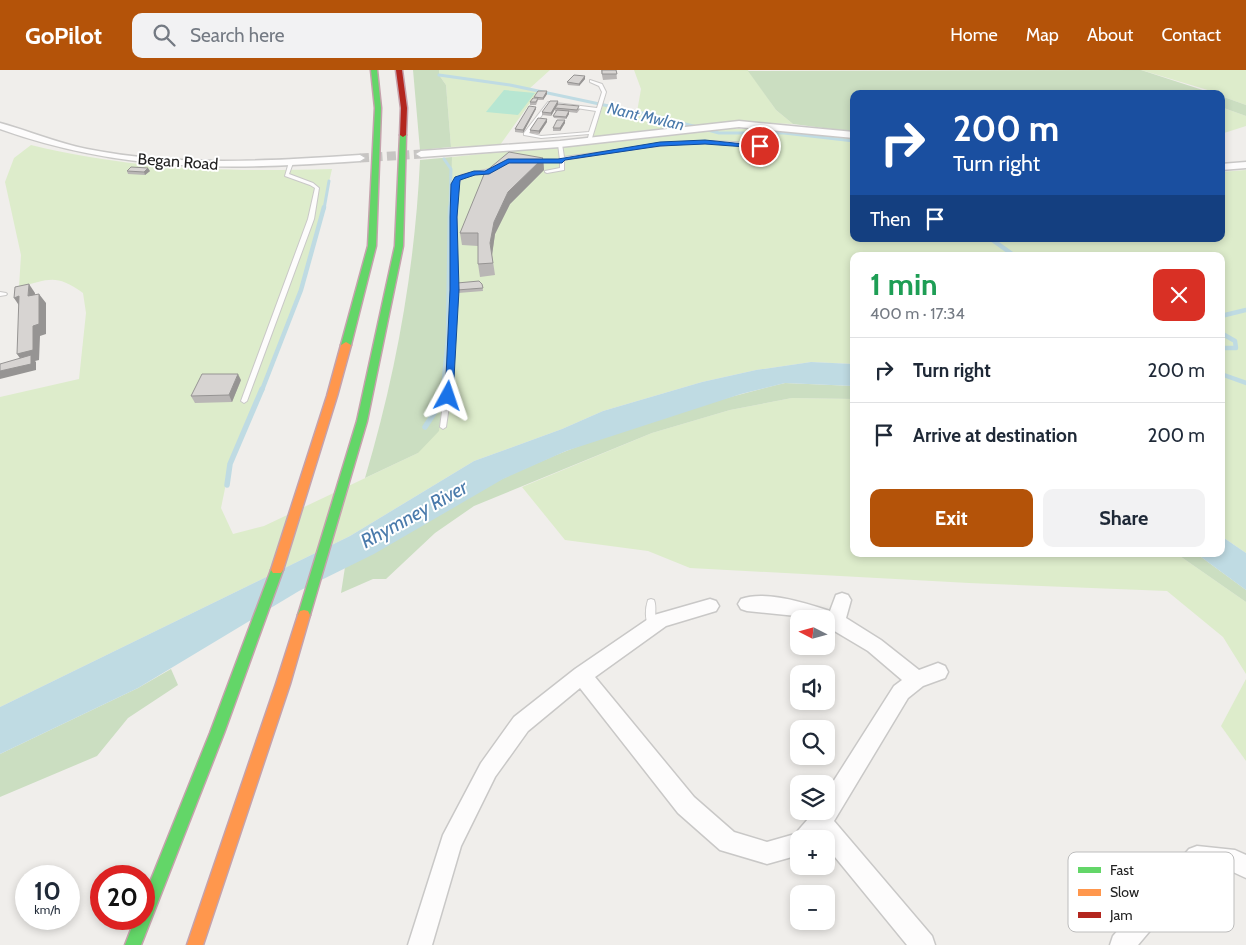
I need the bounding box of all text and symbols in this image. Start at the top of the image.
search box [132,13,482,58]
text: GoPilot [25,21,102,50]
icon: search [150,21,178,49]
text: Search here [190,24,284,47]
text: Home [950,24,998,46]
text: Map [1026,24,1059,46]
text: About [1087,24,1133,46]
text: Contact [1161,24,1221,46]
water label: Nant Mwlan [606,98,686,135]
text: 200 m [953,107,1059,150]
icon: right [870,110,935,175]
pin [739,125,781,167]
icon: arrive [746,132,774,160]
street label: Began Road [137,149,219,174]
text: Turn right [953,150,1040,177]
icon: arrive [921,205,949,233]
text: Then [870,208,911,231]
text: 1 min [870,266,938,303]
button: close [1153,269,1205,321]
text: 400 m · 17:34 [870,304,965,323]
icon: right [870,356,898,384]
text: Turn right [913,359,991,382]
text: 200 m [1148,359,1205,382]
position arrow [421,369,473,421]
icon: arrive [870,421,898,449]
text: Arrive at destination [913,424,1077,447]
text: 200 m [1148,424,1205,447]
water label: Rhymney River [356,474,472,553]
button: Exit [870,489,1033,547]
button: Share [1043,489,1205,547]
north arrow [790,610,835,655]
map controls [790,610,835,930]
button: sound [790,665,835,710]
button: search [790,720,835,765]
button: layers [790,775,835,820]
button: + [790,830,835,875]
legend [1068,852,1234,932]
text: Fast [1110,861,1134,879]
speed limit sign: 20 [90,865,155,930]
text: 10 [34,876,61,906]
text: Slow [1110,883,1139,901]
button: − [790,885,835,930]
text: km/h [34,902,61,917]
text: Jam [1109,906,1132,924]

